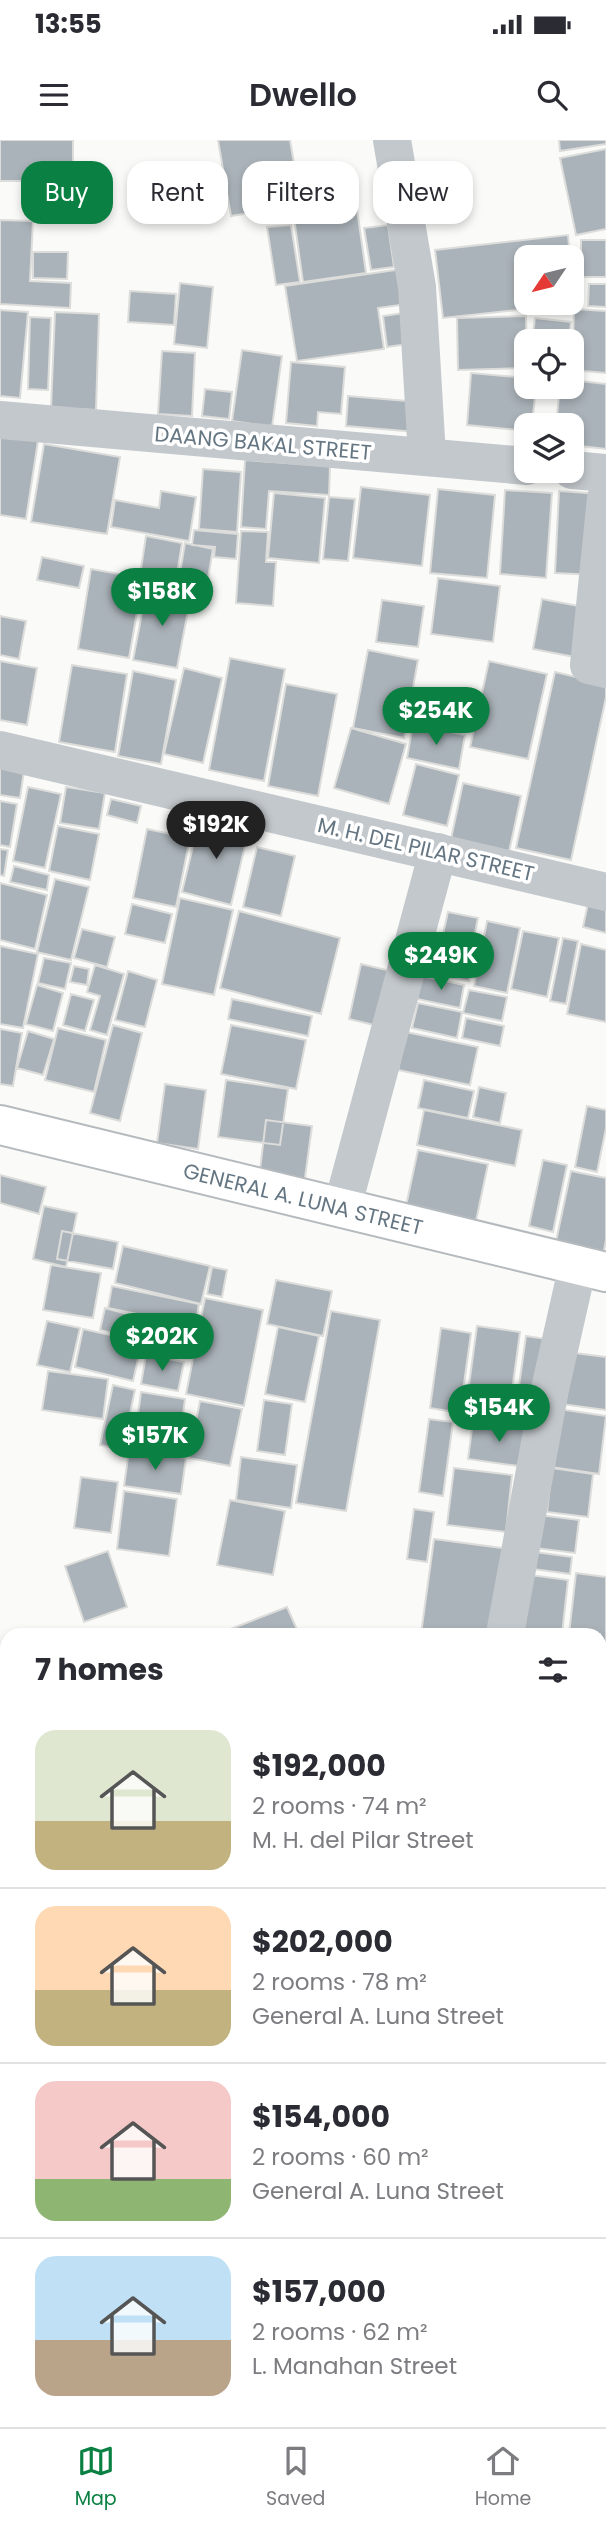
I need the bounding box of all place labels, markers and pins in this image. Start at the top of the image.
pin: $158K [113,568,211,628]
pin: $254K [387,688,485,747]
pin: $192K [167,802,265,861]
pin: $249K [392,932,490,992]
pin: $202K [113,1314,211,1373]
pin: $154K [450,1384,548,1444]
pin: $157K [106,1412,204,1472]

